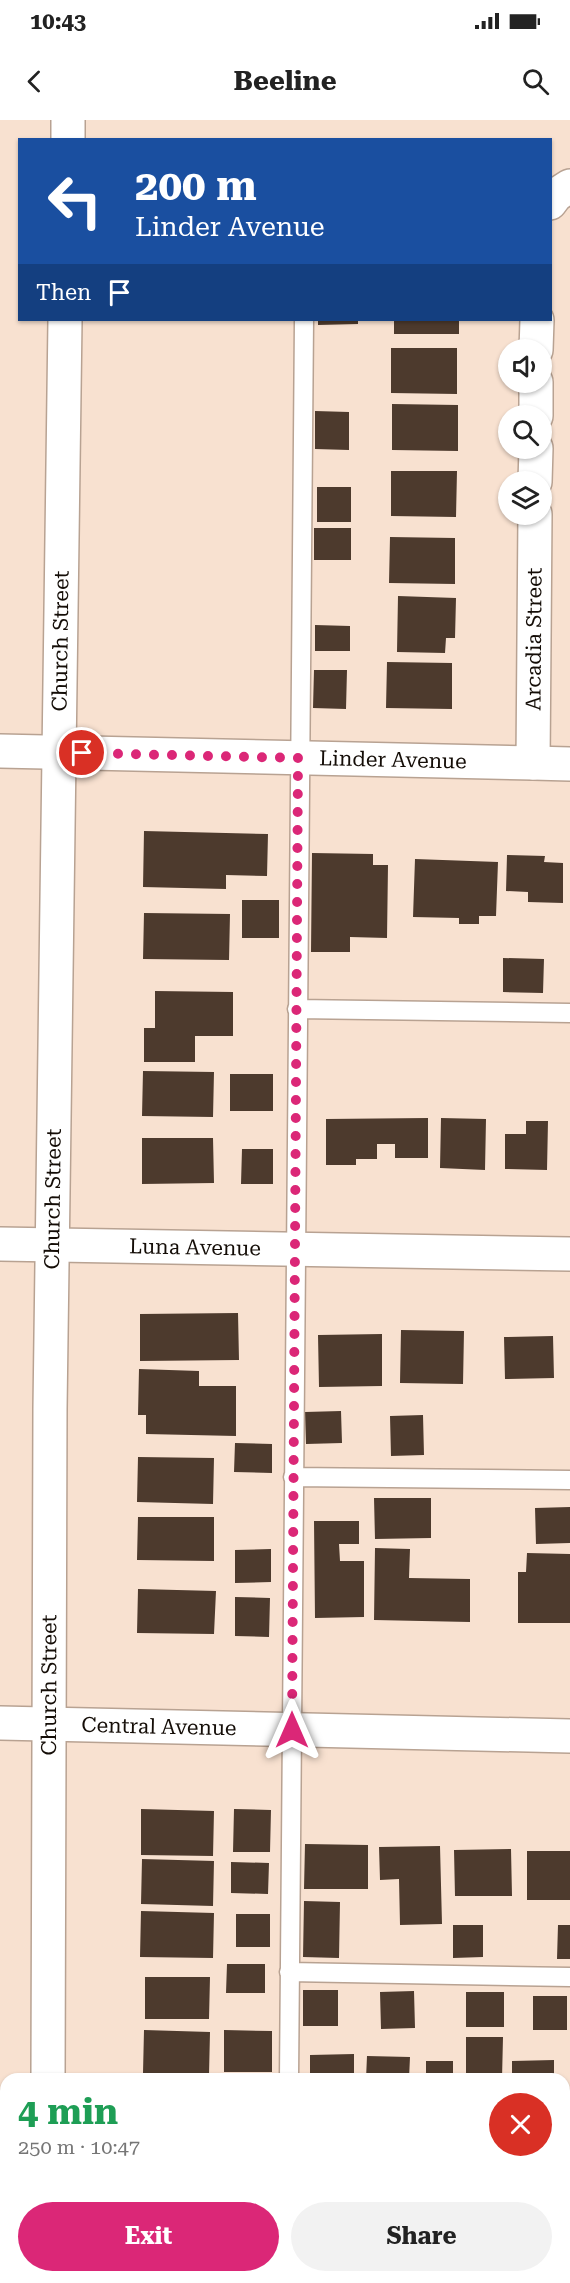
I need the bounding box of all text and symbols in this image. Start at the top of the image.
text: 10:43 [30,9,86,34]
icon: back [18,65,51,98]
text: Beeline [233,65,337,97]
icon: search [519,65,552,98]
text: 200 m [135,161,257,210]
icon: left [36,162,114,240]
text: Linder Avenue [135,211,325,243]
icon: arrive [103,276,136,309]
text: Then [36,280,91,305]
map controls [498,339,552,525]
button: sound [498,339,552,393]
button: search [498,405,552,459]
button: layers [498,471,552,525]
street label: Arcadia Street [521,567,547,711]
street label: Church Street [48,570,74,712]
pin [56,727,107,778]
icon: arrive [65,736,98,769]
street label: Linder Avenue [319,746,467,774]
street label: Church Street [40,1128,66,1270]
street label: Luna Avenue [129,1234,261,1261]
street label: Church Street [37,1614,61,1755]
position arrow [260,1698,324,1762]
street label: Central Avenue [81,1713,237,1740]
text: 4 min [18,2091,118,2133]
button: close [489,2093,552,2156]
text: 250 m · 10:47 [18,2135,140,2159]
button: Exit [18,2202,279,2271]
button: Share [291,2202,552,2271]

